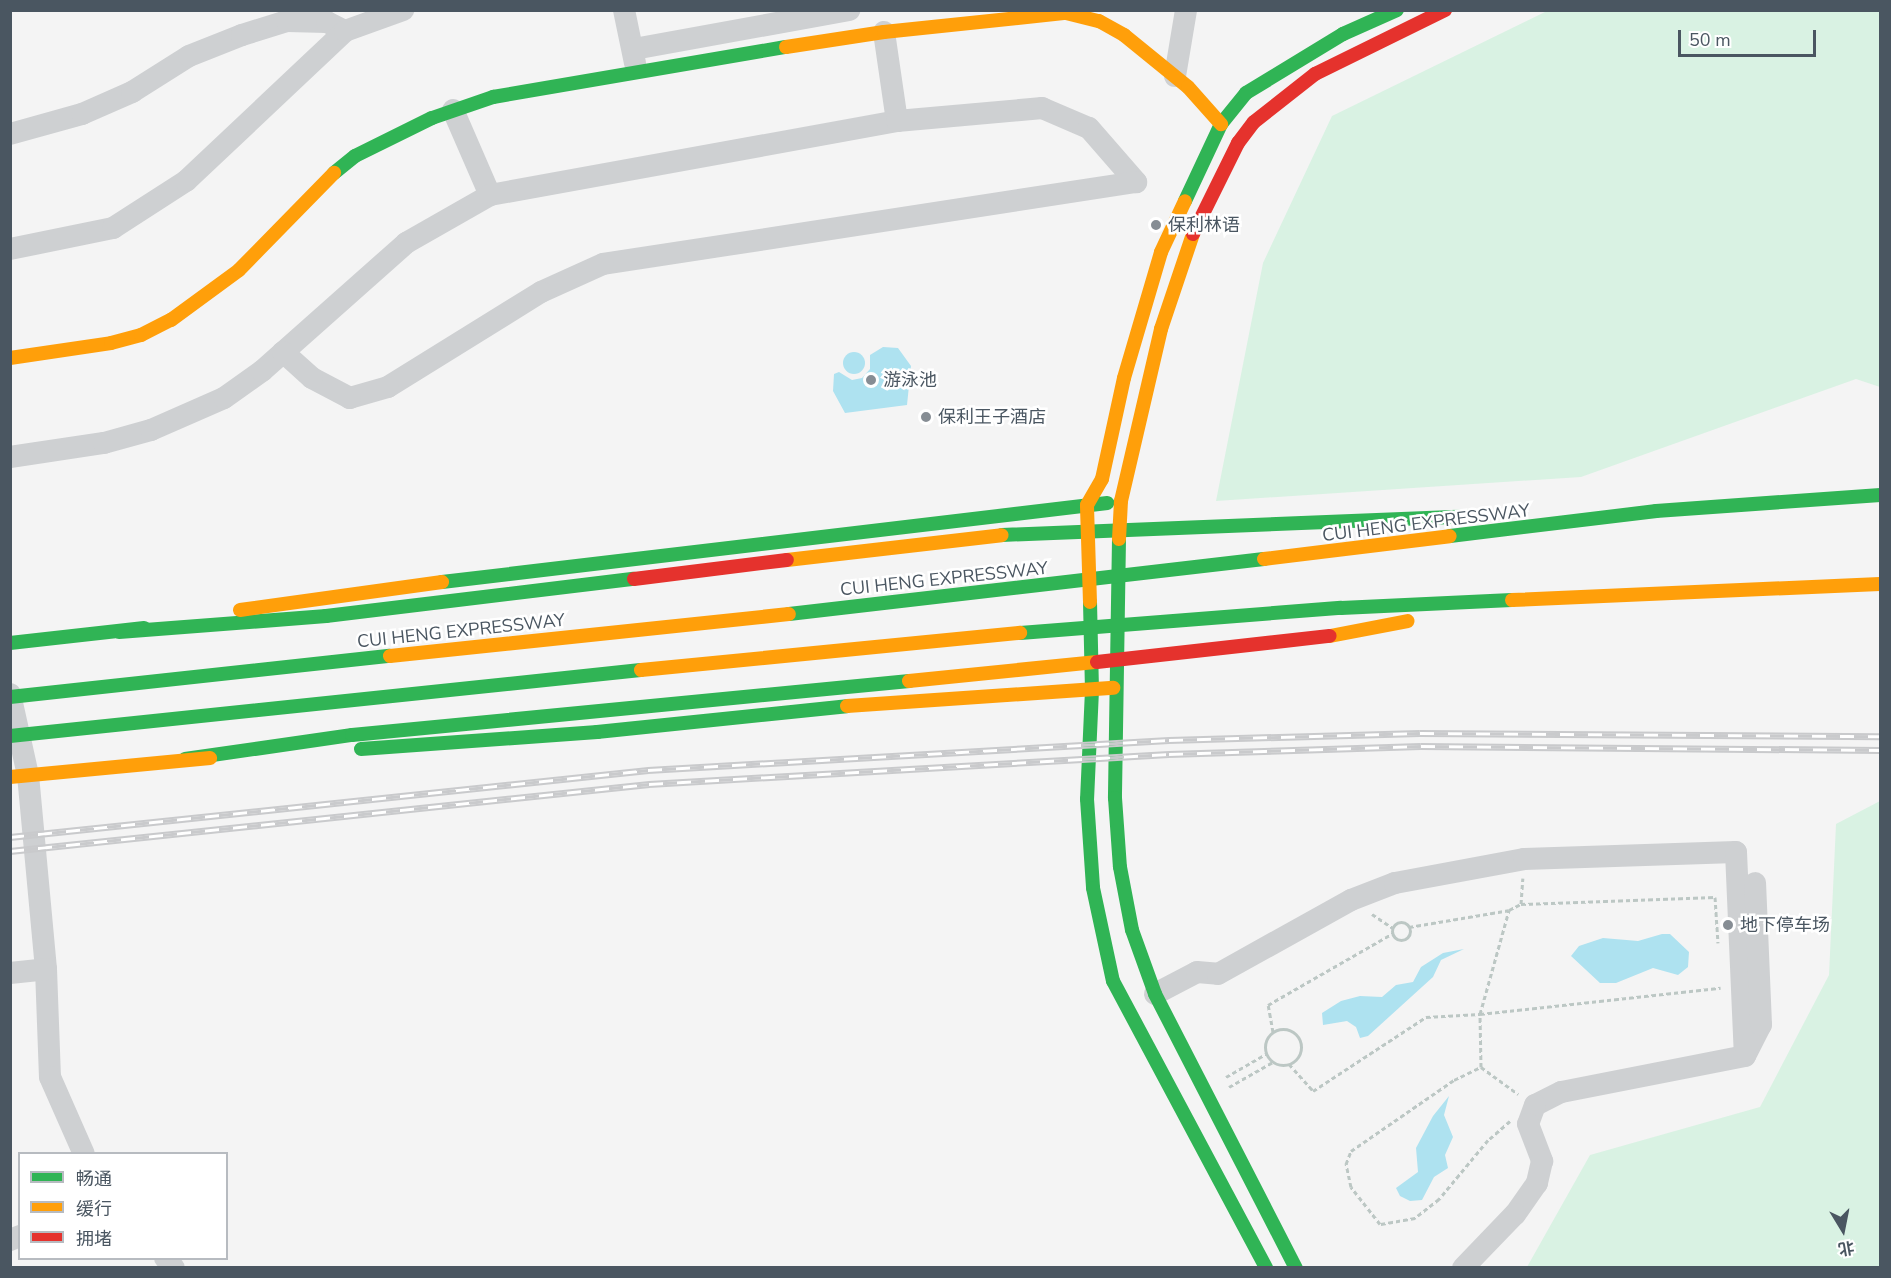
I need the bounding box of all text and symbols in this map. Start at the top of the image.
scale bar [1681,18,1819,56]
text: 50 m [1689,28,1731,52]
place label: 保利林语 [1168,214,1240,236]
marker: 保利林语 [1149,218,1163,232]
place label: 游泳池 [883,369,937,391]
marker: 游泳池 [864,373,878,387]
place label: 保利王子酒店 [938,406,1046,428]
marker: 保利王子酒店 [919,410,933,424]
street label: CUI HENG EXPRESSWAY [1321,500,1531,546]
street label: CUI HENG EXPRESSWAY [839,557,1049,601]
street label: CUI HENG EXPRESSWAY [356,609,566,653]
place label: 地下停车场 [1740,914,1830,936]
marker: 地下停车场 [1721,918,1735,932]
legend [18,1152,228,1260]
text: 畅通 [76,1167,112,1191]
text: 缓行 [76,1197,112,1221]
north arrow [1813,1200,1873,1260]
text: 拥堵 [76,1227,112,1251]
text: 北 [1836,1236,1856,1260]

